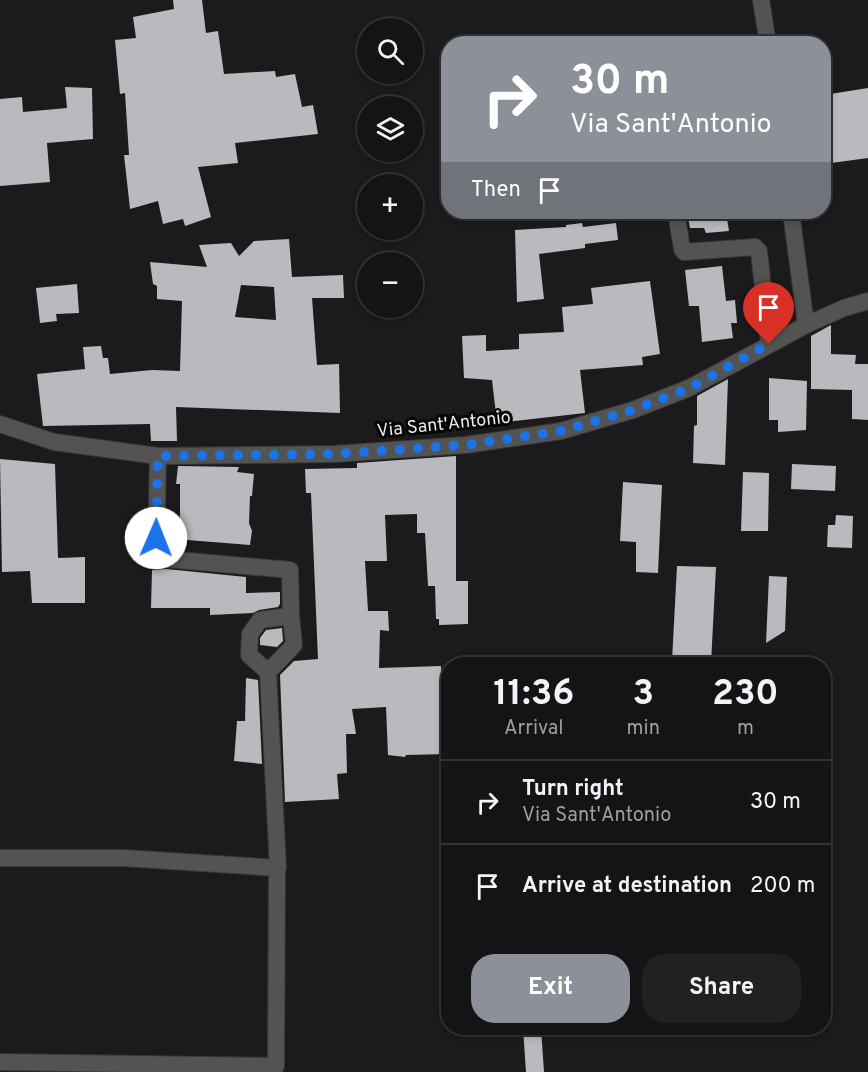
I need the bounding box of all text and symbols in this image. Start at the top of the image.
map controls [357,18,423,318]
button: search [357,18,423,84]
text: 30 m [570,56,669,109]
icon: right [471,60,549,138]
button: layers [357,96,423,162]
text: Via Sant'Antonio [570,108,772,142]
button: + [357,174,423,240]
icon: arrive [533,174,566,207]
text: Then [471,177,521,204]
button: − [357,252,423,318]
pin [743,282,794,344]
icon: arrive [752,291,785,324]
street label: Via Sant'Antonio [376,407,512,443]
position arrow [124,506,188,570]
text: 11:36 [493,672,574,718]
text: 3 [632,672,654,718]
text: 230 [712,672,779,718]
text: Arrival [504,716,564,742]
text: min [627,716,660,742]
text: m [737,716,754,742]
text: Turn right [522,776,624,803]
icon: right [471,786,504,819]
text: 30 m [750,789,801,816]
text: Via Sant'Antonio [522,803,671,829]
icon: arrive [471,870,504,903]
text: Arrive at destination [522,873,732,900]
text: 200 m [750,873,815,900]
button: Exit [471,954,630,1023]
button: Share [642,954,801,1023]

